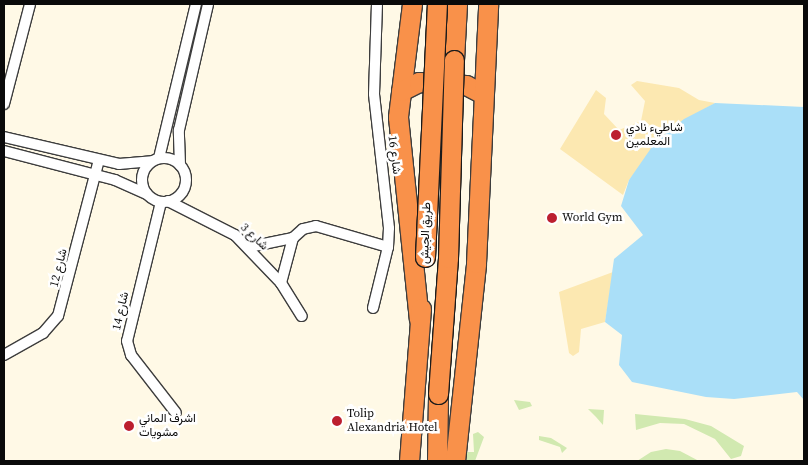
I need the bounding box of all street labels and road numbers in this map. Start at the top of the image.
street label: شارع 16 [384,135,404,175]
street label: طريق الجيش [418,202,434,264]
street label: شارع 3 [237,221,271,253]
street label: شارع 12 [47,247,71,289]
street label: شارع 14 [110,290,132,332]

